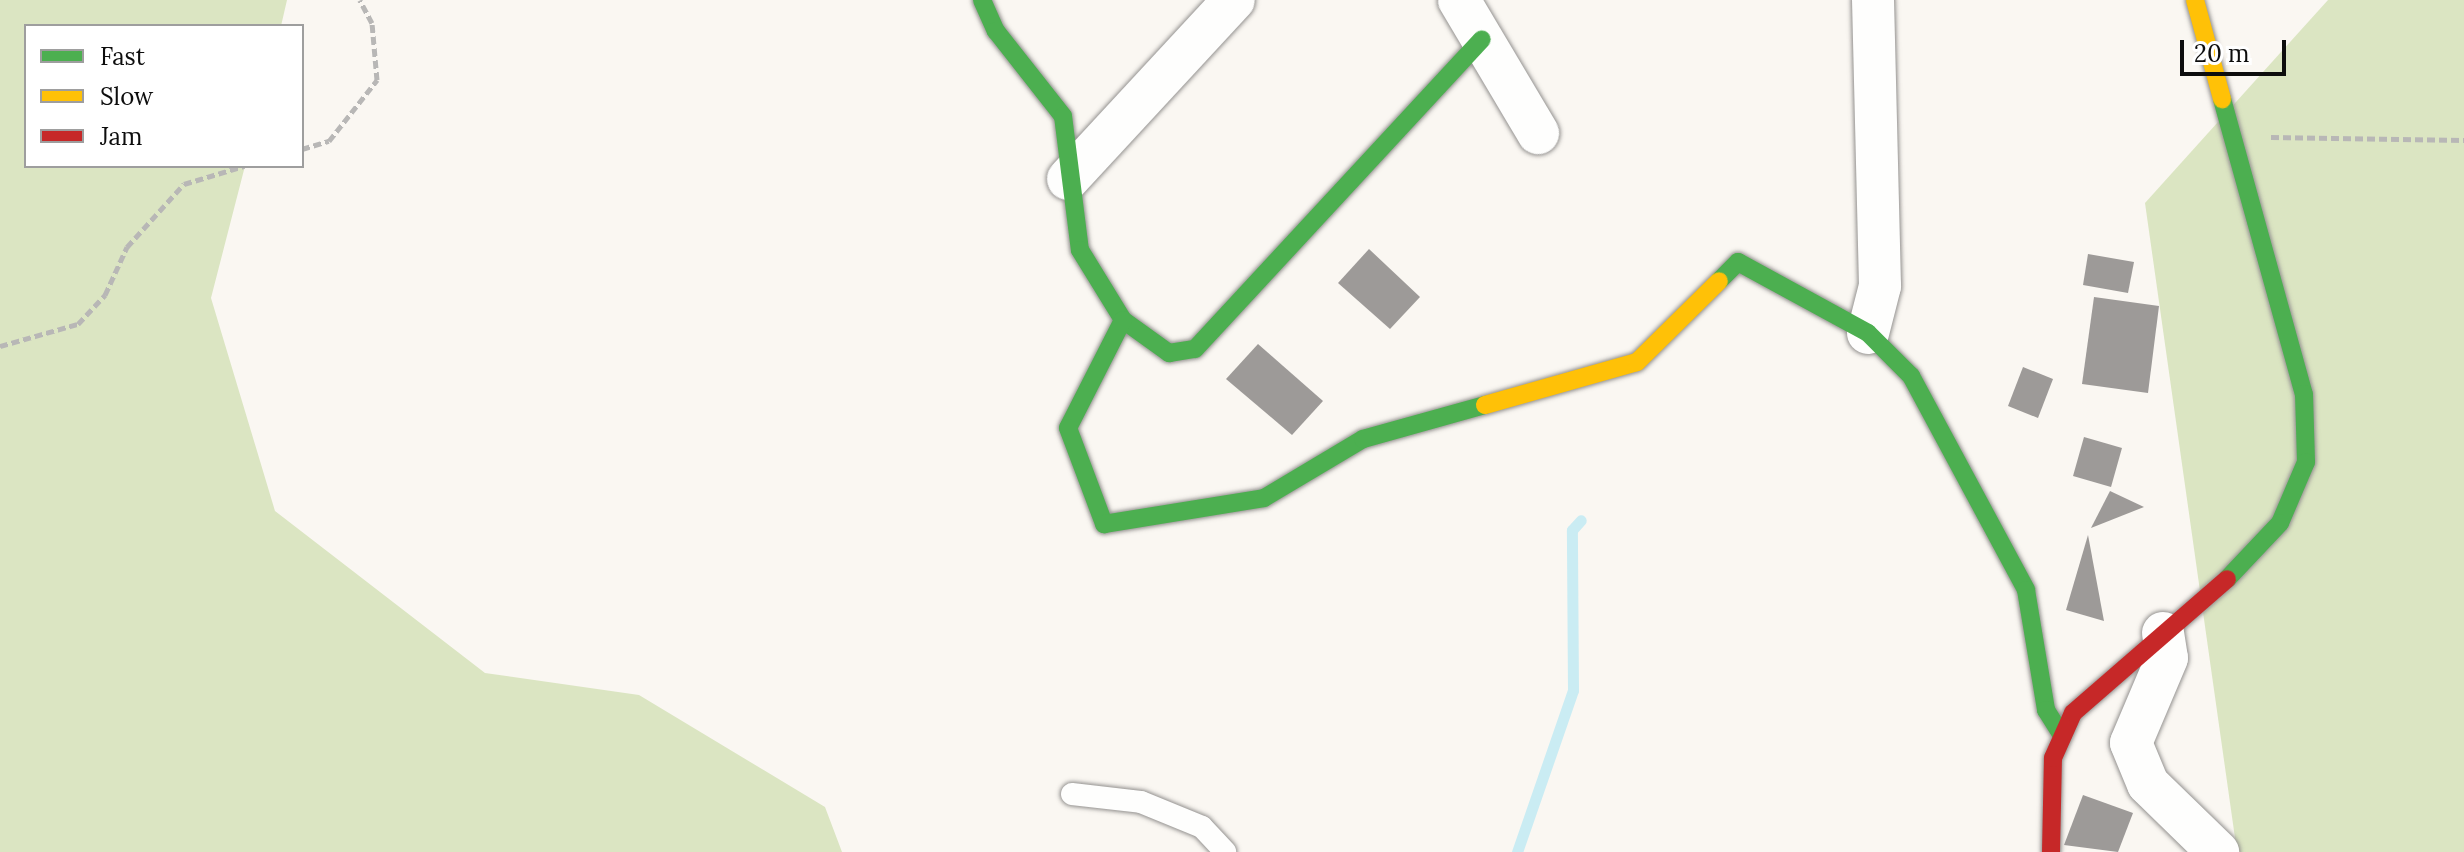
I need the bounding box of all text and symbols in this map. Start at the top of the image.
legend [24,24,304,168]
scale bar [2184,24,2290,74]
text: 20 m [2194,38,2250,69]
text: Fast [100,41,145,72]
text: Slow [100,81,153,112]
text: Jam [100,121,142,152]

